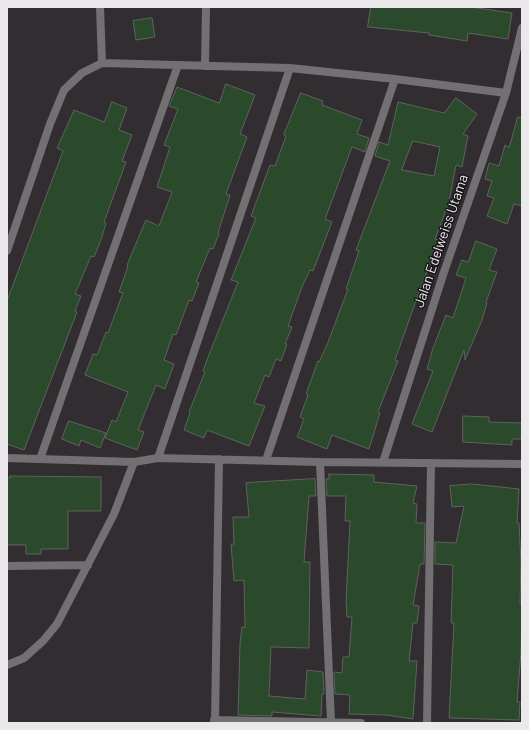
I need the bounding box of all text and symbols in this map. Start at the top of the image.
street label: Jalan Edelweiss Utama [410,172,472,310]

